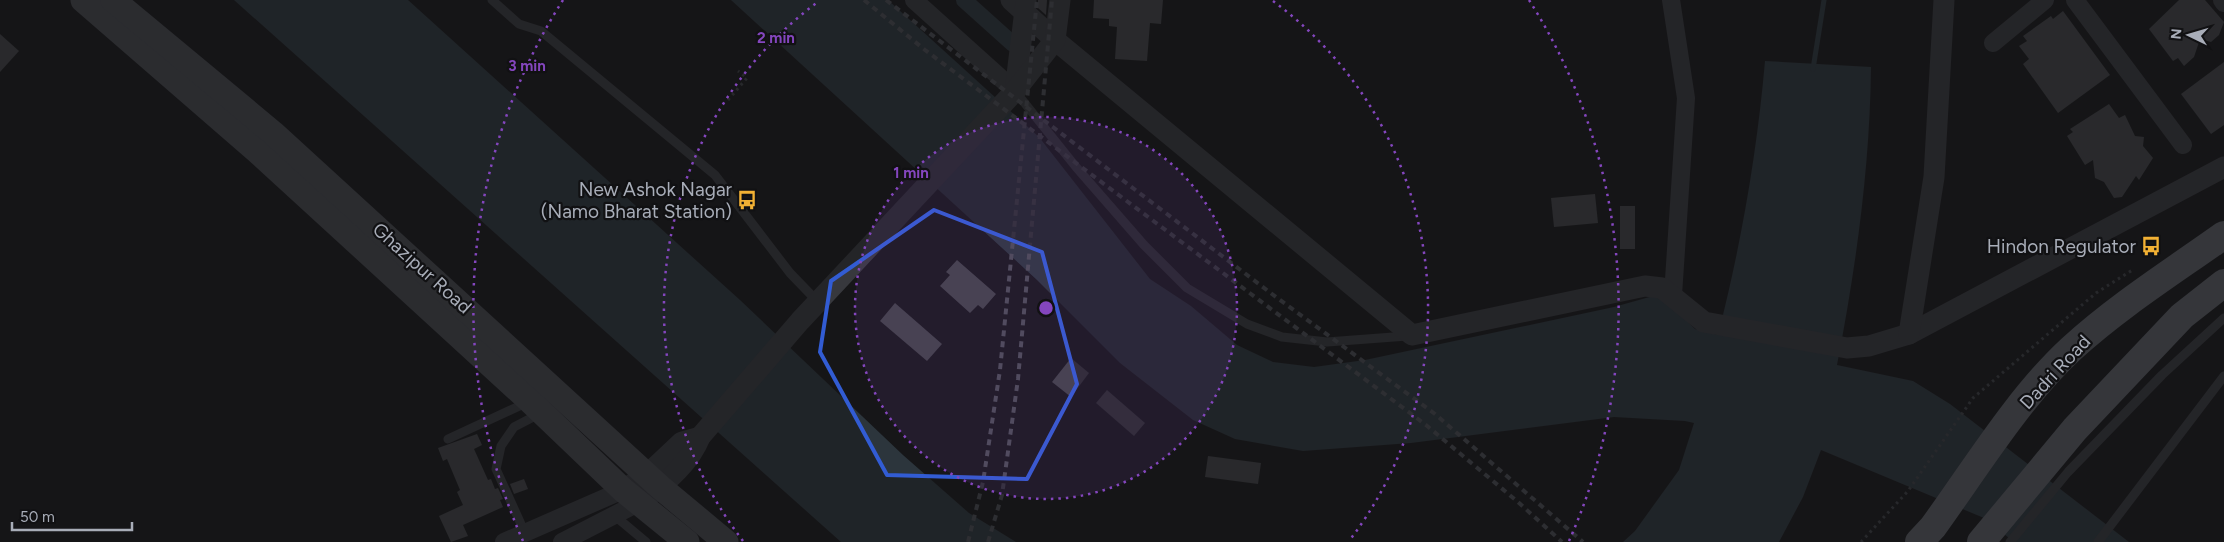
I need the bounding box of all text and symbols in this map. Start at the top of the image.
north arrow [2164,10,2214,60]
text: N [2168,28,2185,40]
text: 2 min [757,29,795,47]
text: 3 min [508,57,546,75]
text: 1 min [893,164,929,182]
place label: New Ashok Nagar (Namo Bharat Station) [541,178,733,223]
bus stop icon: New Ashok Nagar (Namo Bharat Station) [736,189,758,211]
street label: Ghazipur Road [368,218,476,318]
place label: Hindon Regulator [1987,235,2137,258]
bus stop icon: Hindon Regulator [2140,235,2162,257]
centre of rings [1037,299,1055,317]
street label: Dadri Road [2015,330,2095,414]
scale bar [12,500,132,532]
text: 50 m [20,508,55,526]

